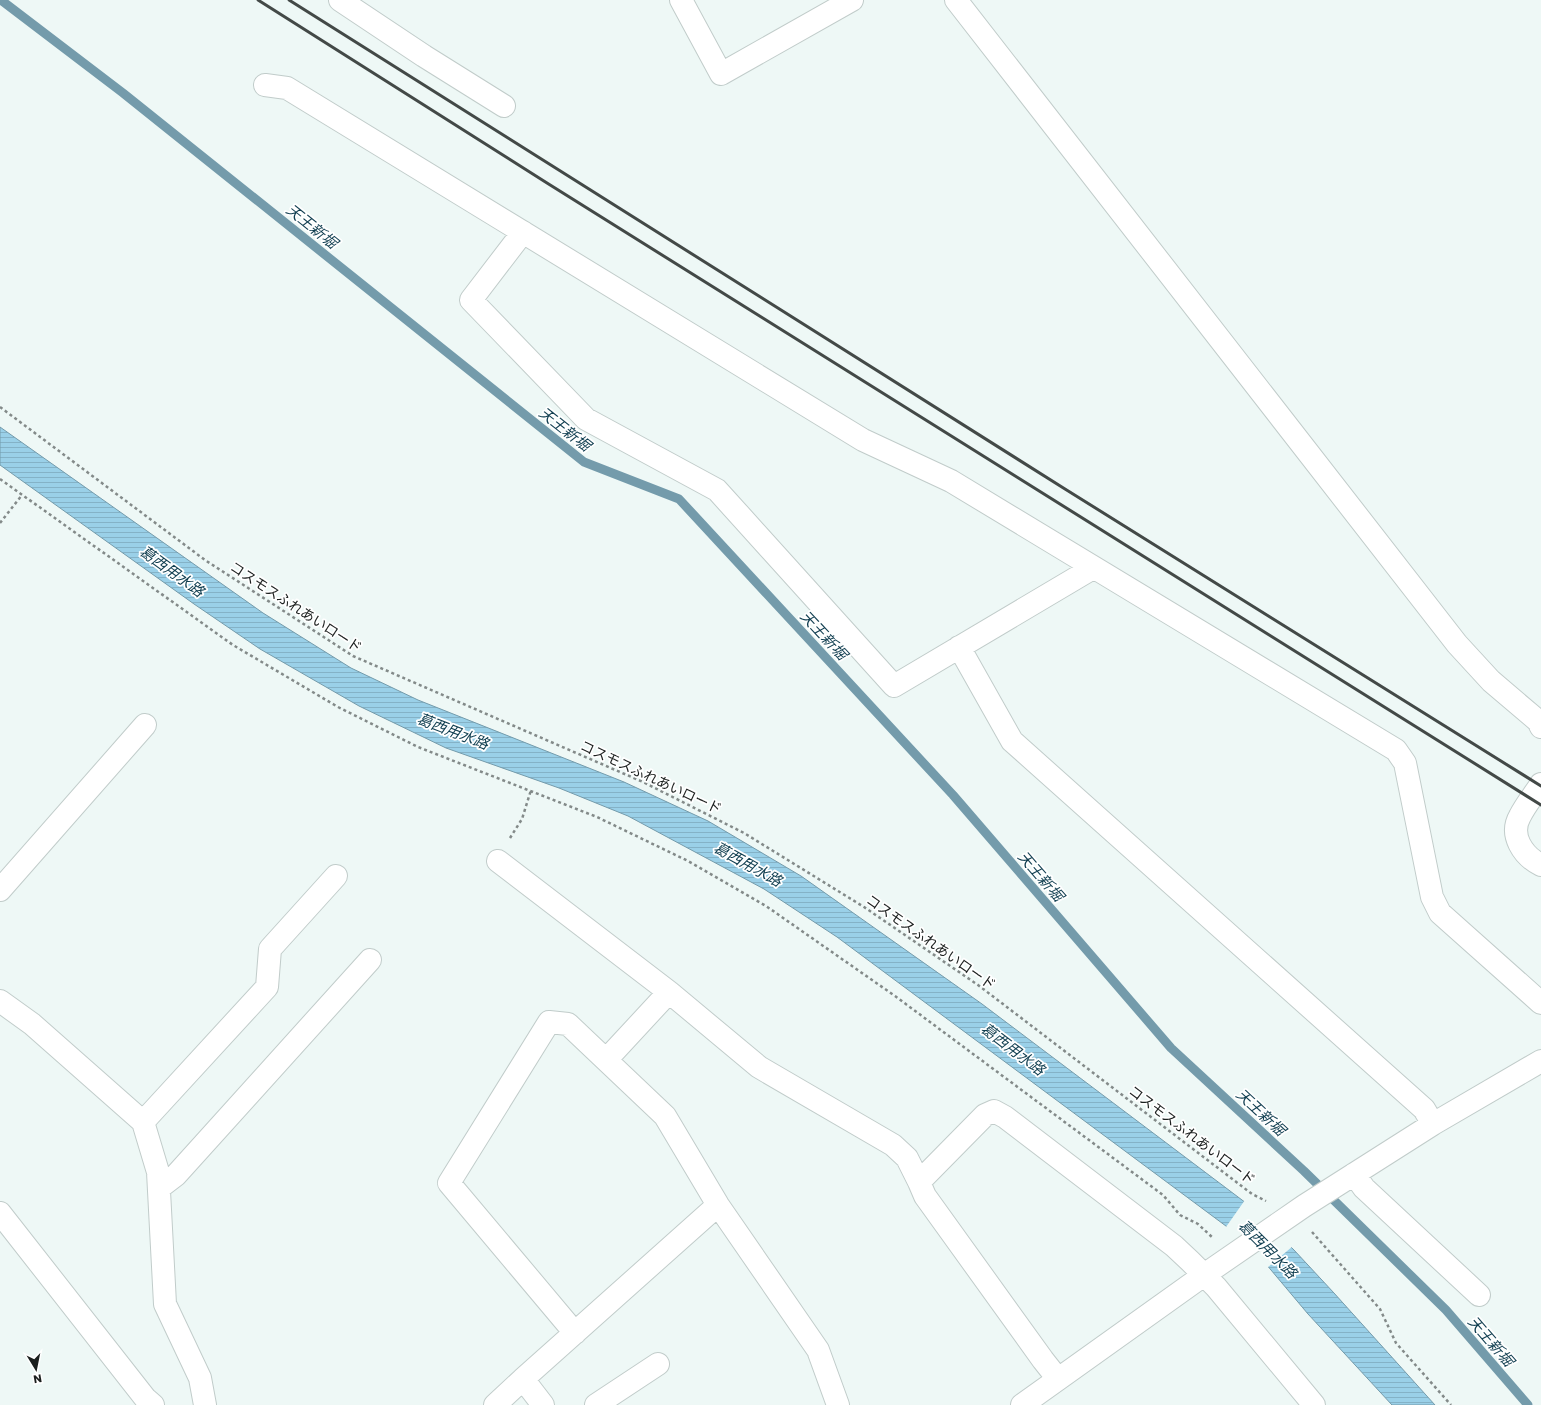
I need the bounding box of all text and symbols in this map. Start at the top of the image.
water label: 天王新堀 [282,199,343,254]
water label: 天王新堀 [535,402,597,457]
water label: 葛西用水路 [135,540,210,603]
street label: コスモスふれあいロード [226,557,366,657]
water label: 天王新堀 [796,606,853,666]
water label: 葛西用水路 [414,708,494,755]
street label: コスモスふれあいロード [577,735,725,819]
water label: 葛西用水路 [710,837,788,892]
water label: 天王新堀 [1013,846,1070,907]
street label: コスモスふれあいロード [862,890,1000,994]
water label: 葛西用水路 [977,1018,1051,1081]
street label: コスモスふれあいロード [1124,1081,1260,1189]
water label: 天王新堀 [1232,1084,1292,1141]
water label: 葛西用水路 [1234,1215,1303,1284]
water label: 天王新堀 [1463,1311,1520,1372]
north arrow [16,1349,56,1389]
text: N [32,1370,43,1387]

